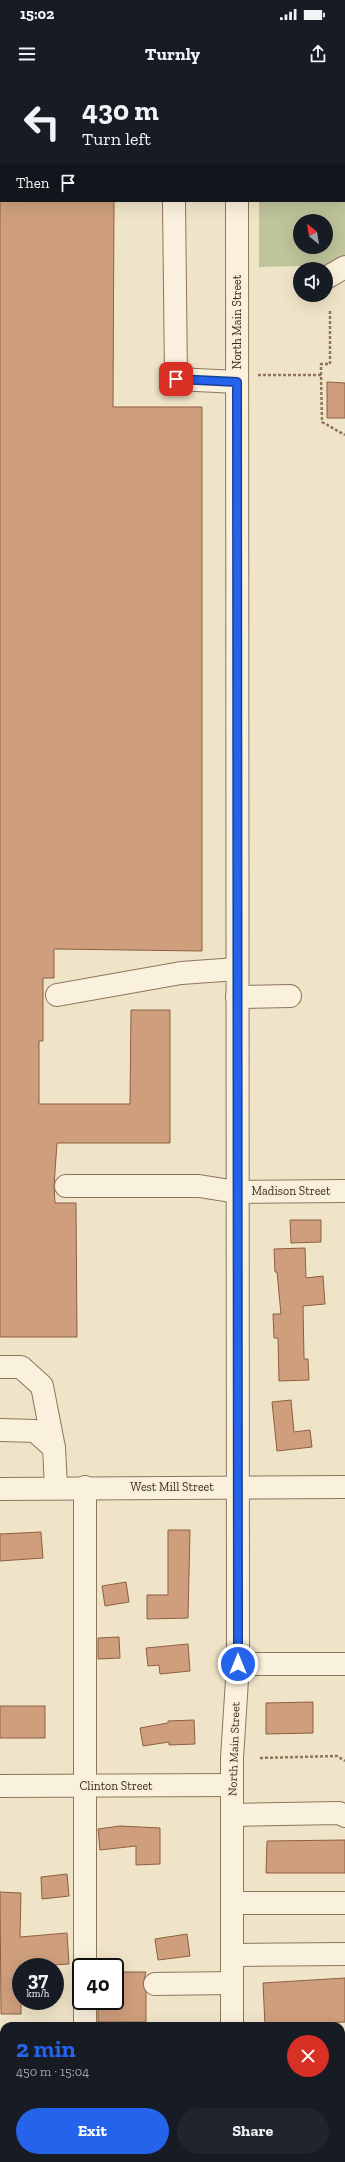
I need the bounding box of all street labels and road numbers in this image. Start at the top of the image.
street label: North Main Street [230,274,244,369]
street label: Madison Street [252,1184,331,1198]
street label: West Mill Street [130,1480,214,1494]
street label: North Main Street [225,1701,243,1796]
street label: Clinton Street [79,1779,153,1793]

